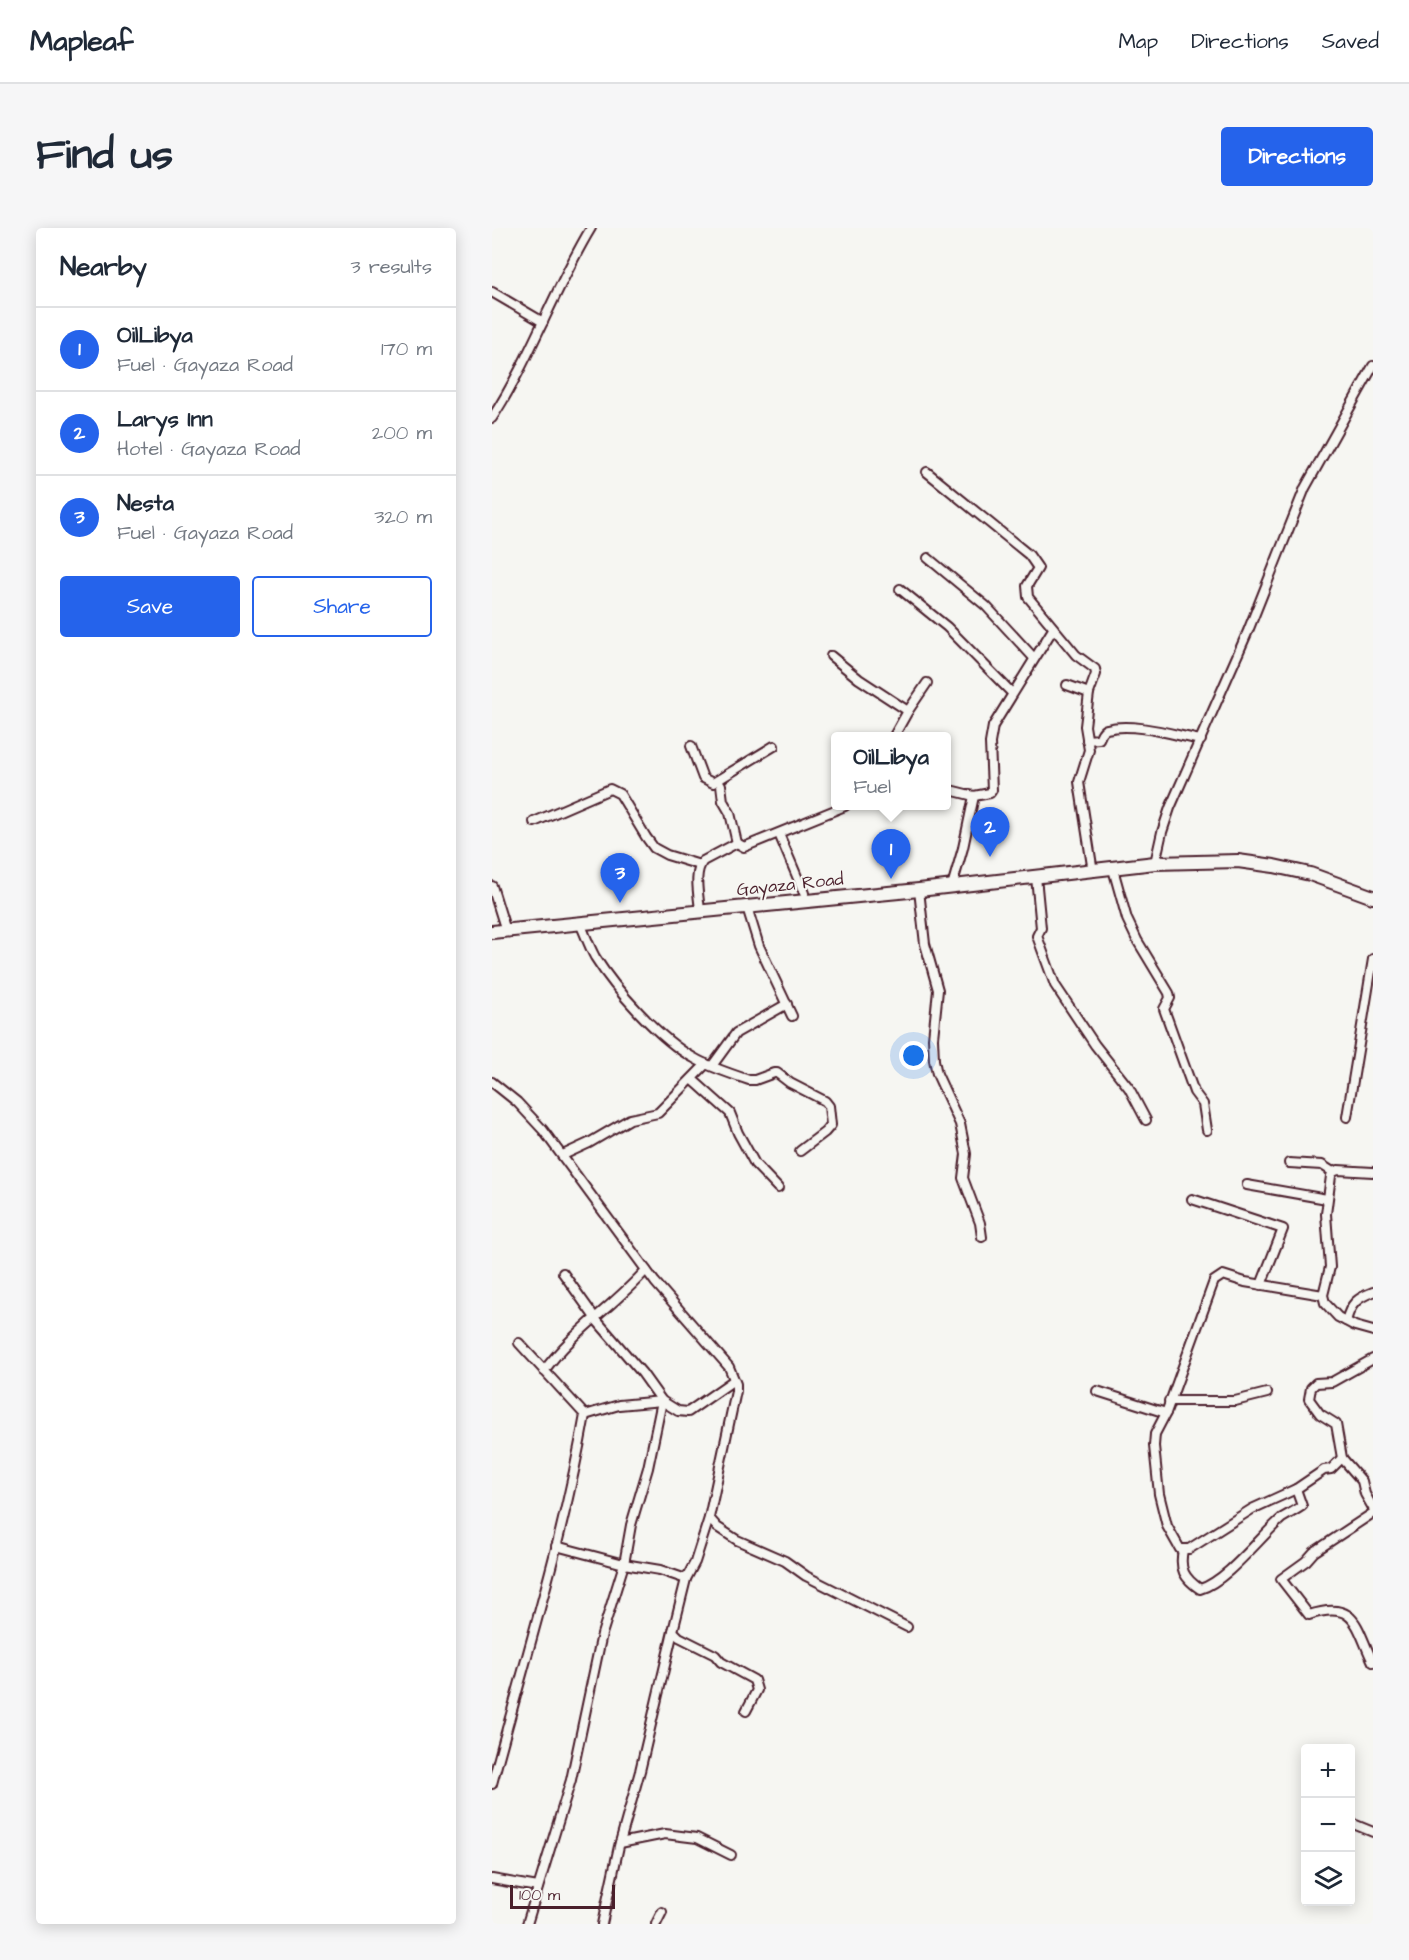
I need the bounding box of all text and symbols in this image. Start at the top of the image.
text: Mapleaf [30,22,133,61]
text: Map [1118,27,1158,56]
text: Directions [1191,27,1289,56]
text: Saved [1322,27,1379,56]
text: Find us [36,127,173,185]
button: Directions [1221,127,1373,186]
text: Nearby [60,249,147,285]
text: 3 results [350,253,432,281]
text: OilLibya [117,320,193,351]
text: 1 [78,335,81,363]
text: 170 m [381,335,432,363]
text: Fuel · Gayaza Road [117,351,293,379]
text: Larys Inn [117,404,213,435]
text: 2 [74,419,85,447]
text: 200 m [372,419,432,447]
text: Hotel · Gayaza Road [117,435,300,463]
text: Nesta [117,488,174,519]
text: 3 [74,503,85,531]
text: 320 m [374,503,432,531]
text: Fuel · Gayaza Road [117,519,293,547]
button: Save [60,576,240,637]
button: Share [252,576,432,637]
popup [831,732,951,810]
text: OilLibya [853,742,929,773]
text: Fuel [853,773,891,801]
pin: 2 [970,808,1010,857]
pin: 1 [872,830,910,879]
pin: 3 [600,854,640,903]
street label: Gayaza Road [735,866,845,904]
your location [899,1041,928,1070]
map controls [1301,1744,1355,1906]
button: + [1301,1744,1355,1798]
button: − [1301,1798,1355,1852]
button: layers [1301,1852,1355,1906]
scale bar [510,1882,615,1910]
text: 100 m [519,1884,560,1906]

